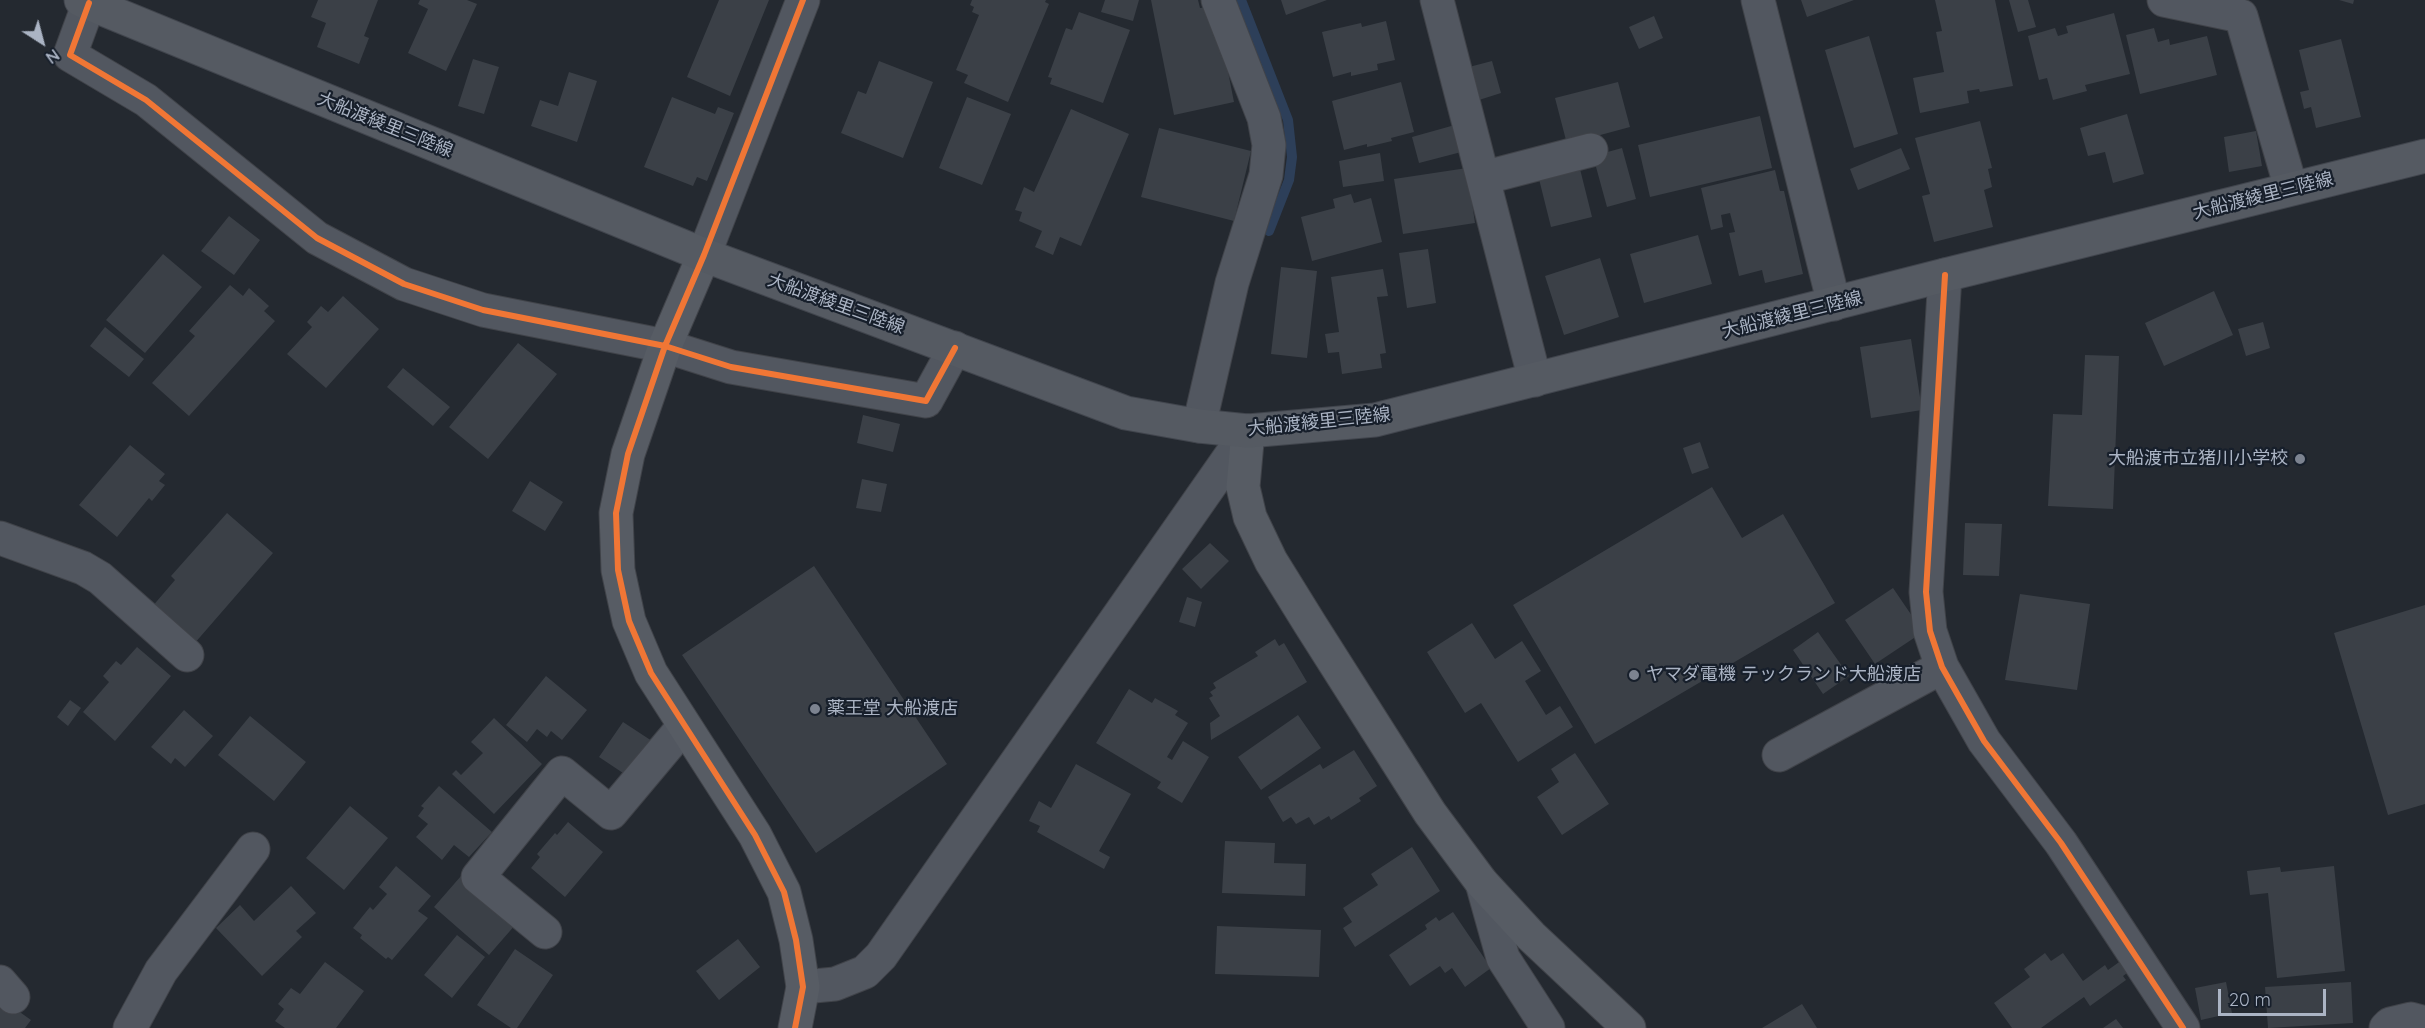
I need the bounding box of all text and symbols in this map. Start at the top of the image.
north arrow [12,12,72,72]
text: N [42,45,63,68]
street label: 大船渡綾里三陸線 [314,88,456,162]
street label: 大船渡綾里三陸線 [2191,168,2335,224]
street label: 大船渡綾里三陸線 [765,269,907,339]
street label: 大船渡綾里三陸線 [1720,287,1864,343]
street label: 大船渡綾里三陸線 [1246,404,1392,440]
place label: 大船渡市立猪川小学校 [2108,448,2288,470]
marker: 大船渡市立猪川小学校 [2293,452,2307,466]
place label: ヤマダ電機 テックランド大船渡店 [1646,664,1921,686]
marker: ヤマダ電機 テックランド大船渡店 [1627,668,1641,682]
place label: 薬王堂 大船渡店 [827,698,958,720]
marker: 薬王堂 大船渡店 [808,702,822,716]
scale bar [2221,977,2329,1015]
text: 20 m [2229,988,2271,1011]

